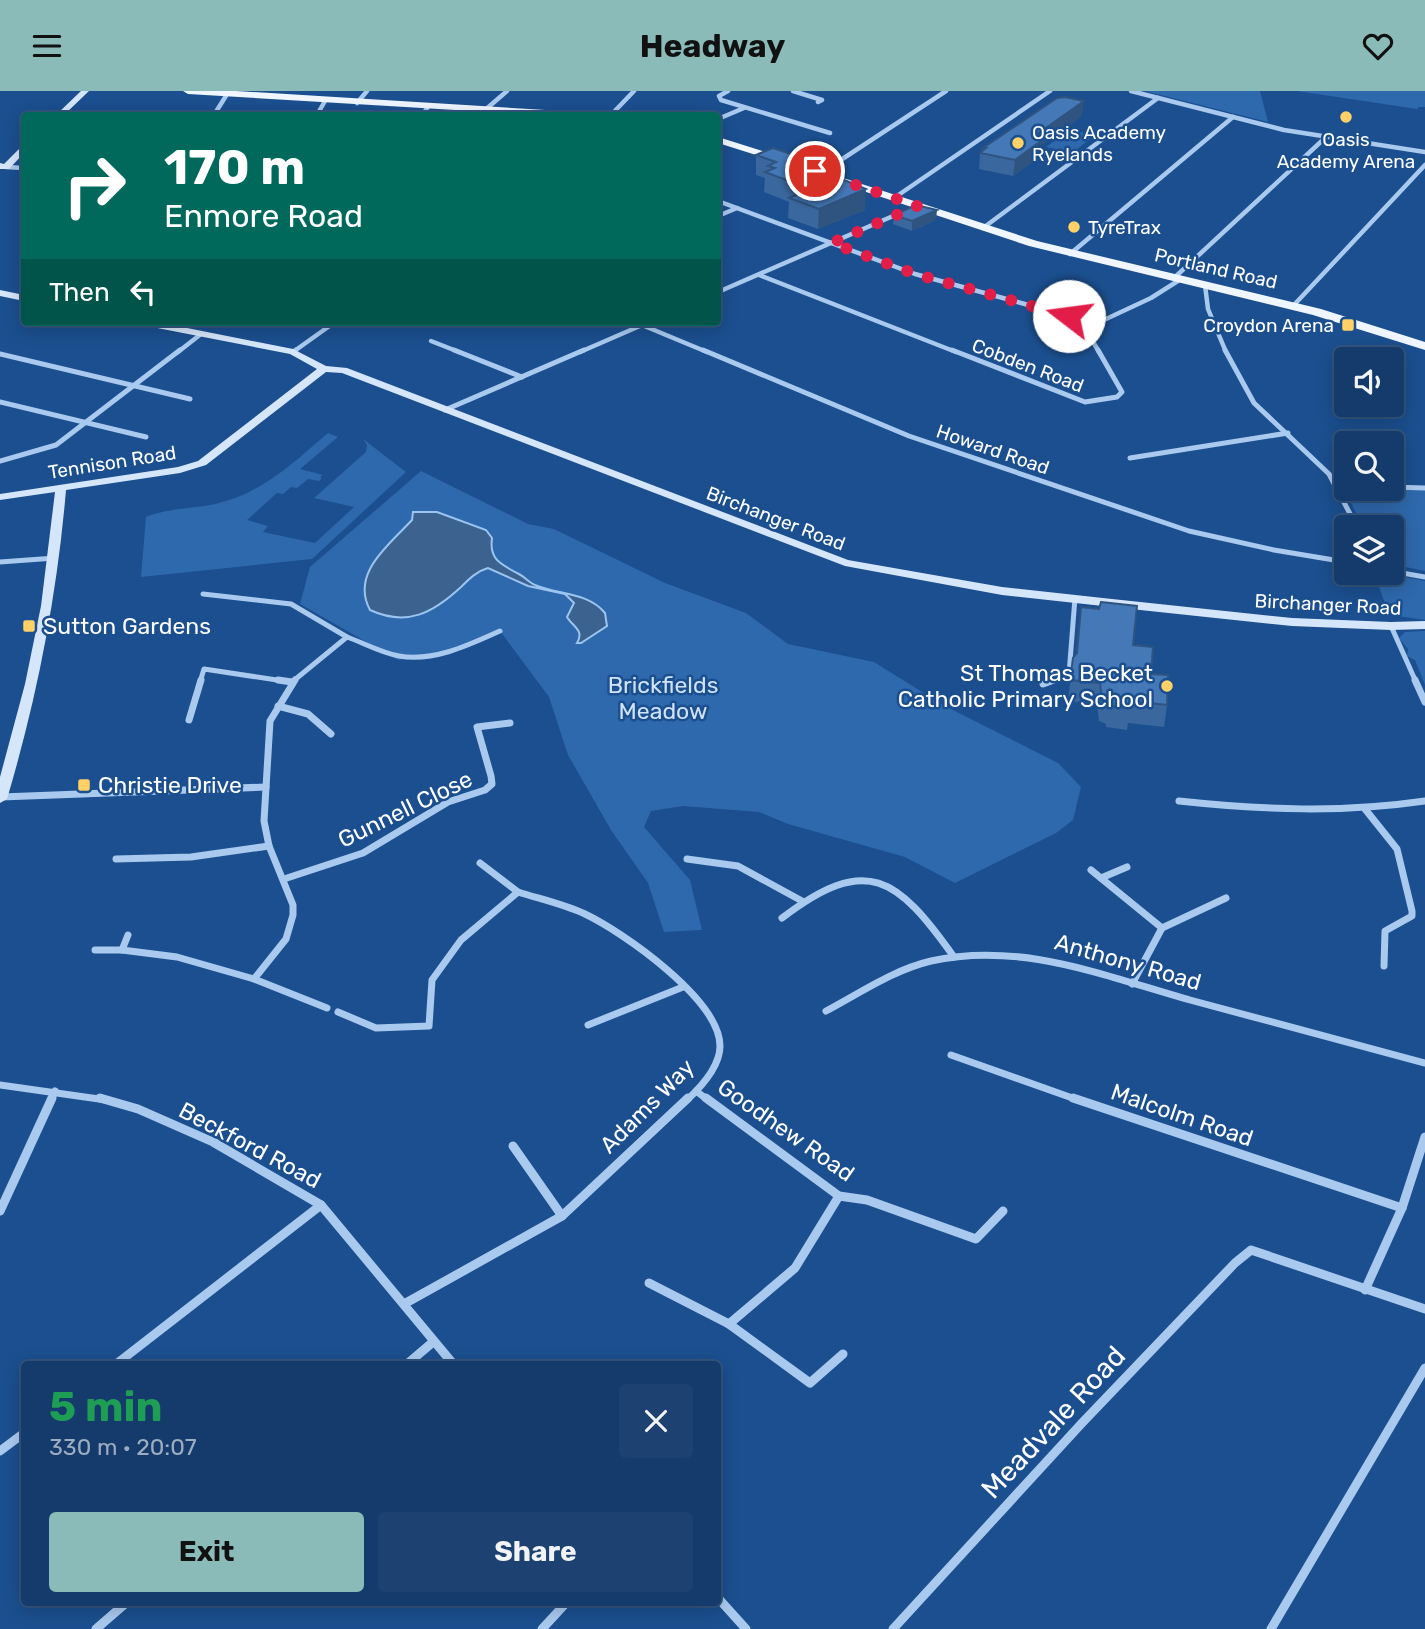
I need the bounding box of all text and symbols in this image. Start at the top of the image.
icon: menu [28,27,66,65]
text: Headway [640,27,785,65]
icon: heart [1359,27,1397,65]
marker: Oasis Academy Arena [1338,109,1354,125]
place label: Oasis Academy Ryelands [1032,121,1166,166]
place label: Oasis Academy Arena [1277,128,1415,173]
marker: Oasis Academy Ryelands [1010,135,1026,151]
text: 170 m [164,138,305,196]
icon: right [49,140,140,231]
pin [785,141,845,201]
icon: arrive [796,152,834,190]
text: Enmore Road [164,197,363,235]
place label: TyreTrax [1088,216,1161,239]
marker: TyreTrax [1066,219,1082,235]
street label: Portland Road [1152,243,1279,294]
icon: left [124,273,162,311]
text: Then [49,277,110,308]
position arrow [1032,279,1106,353]
place label: Croydon Arena [1203,314,1334,337]
marker: Croydon Arena [1340,317,1356,333]
street label: Cobden Road [969,334,1087,397]
map controls [1334,347,1404,585]
button: sound [1334,347,1404,417]
street label: Howard Road [933,419,1052,479]
button: search [1334,431,1404,501]
street label: Tennison Road [46,441,178,484]
street label: Birchanger Road [703,481,848,556]
button: layers [1334,515,1404,585]
street label: Birchanger Road [1254,589,1402,620]
place label: Sutton Gardens [43,612,211,640]
marker: Sutton Gardens [21,618,37,634]
place label: St Thomas Becket Catholic Primary School [898,659,1153,713]
park label: Brickfields Meadow [608,671,718,725]
marker: St Thomas Becket Catholic Primary School [1159,678,1175,694]
street label: Gunnell Close [333,764,477,854]
place label: Christie Drive [98,771,242,799]
marker: Christie Drive [76,777,92,793]
street label: Anthony Road [1051,928,1205,996]
street label: Adams Way [594,1053,700,1159]
street label: Goodhew Road [712,1073,860,1187]
street label: Malcolm Road [1107,1078,1257,1152]
street label: Beckford Road [174,1096,326,1194]
street label: Meadvale Road [974,1339,1132,1505]
text: 5 min [49,1382,163,1432]
button: close [619,1384,693,1458]
text: 330 m · 20:07 [49,1433,197,1461]
button: Exit [49,1512,364,1592]
button: Share [378,1512,693,1592]

